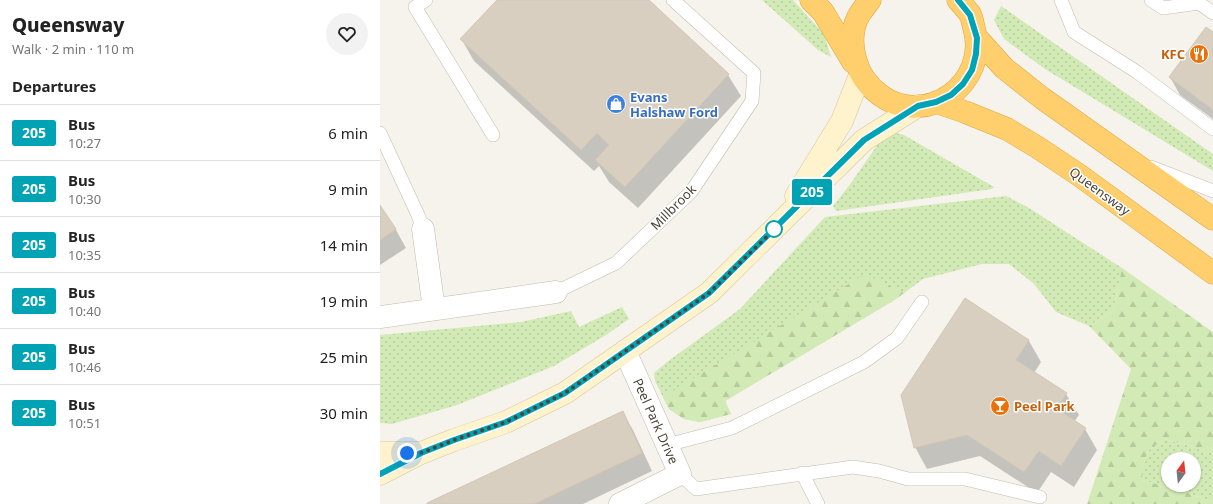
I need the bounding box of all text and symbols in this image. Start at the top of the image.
text: Queensway [12,12,124,38]
button: heart [326,13,368,55]
text: Walk · 2 min · 110 m [12,40,134,58]
restaurant icon: KFC [1188,43,1210,65]
place label: KFC [1161,45,1185,63]
text: Departures [12,76,96,96]
place label: Evans Halshaw Ford [630,88,718,121]
shop icon: Evans Halshaw Ford [605,93,627,115]
text: Bus [68,114,95,134]
text: 205 [22,123,46,142]
text: 6 min [328,123,368,143]
text: 10:27 [68,134,101,152]
street label: Queensway [1066,163,1134,219]
text: Bus [68,170,95,190]
text: 205 [22,179,46,198]
text: 9 min [328,179,368,199]
line badge: 205 [789,179,835,205]
street label: Millbrook [646,180,700,234]
text: 205 [800,182,824,201]
text: 10:30 [68,190,101,208]
unlabelled marker [765,220,783,238]
text: Bus [68,226,95,246]
text: 205 [22,235,46,254]
text: 14 min [320,235,368,255]
text: 10:35 [68,246,101,264]
text: Bus [68,282,95,302]
text: 205 [22,291,46,310]
text: 19 min [320,291,368,311]
text: 10:40 [68,302,101,320]
text: Bus [68,338,95,358]
text: 205 [22,347,46,366]
text: 25 min [320,347,368,367]
text: 10:46 [68,358,101,376]
street label: Peel Park Drive [629,375,683,467]
text: Bus [68,394,95,414]
bar icon: Peel Park [989,395,1011,417]
place label: Peel Park [1014,397,1076,415]
text: 205 [22,403,46,422]
text: 30 min [320,403,368,423]
text: 10:51 [68,414,101,432]
your location [397,443,417,463]
north arrow [1161,452,1201,492]
map controls [1161,452,1201,492]

